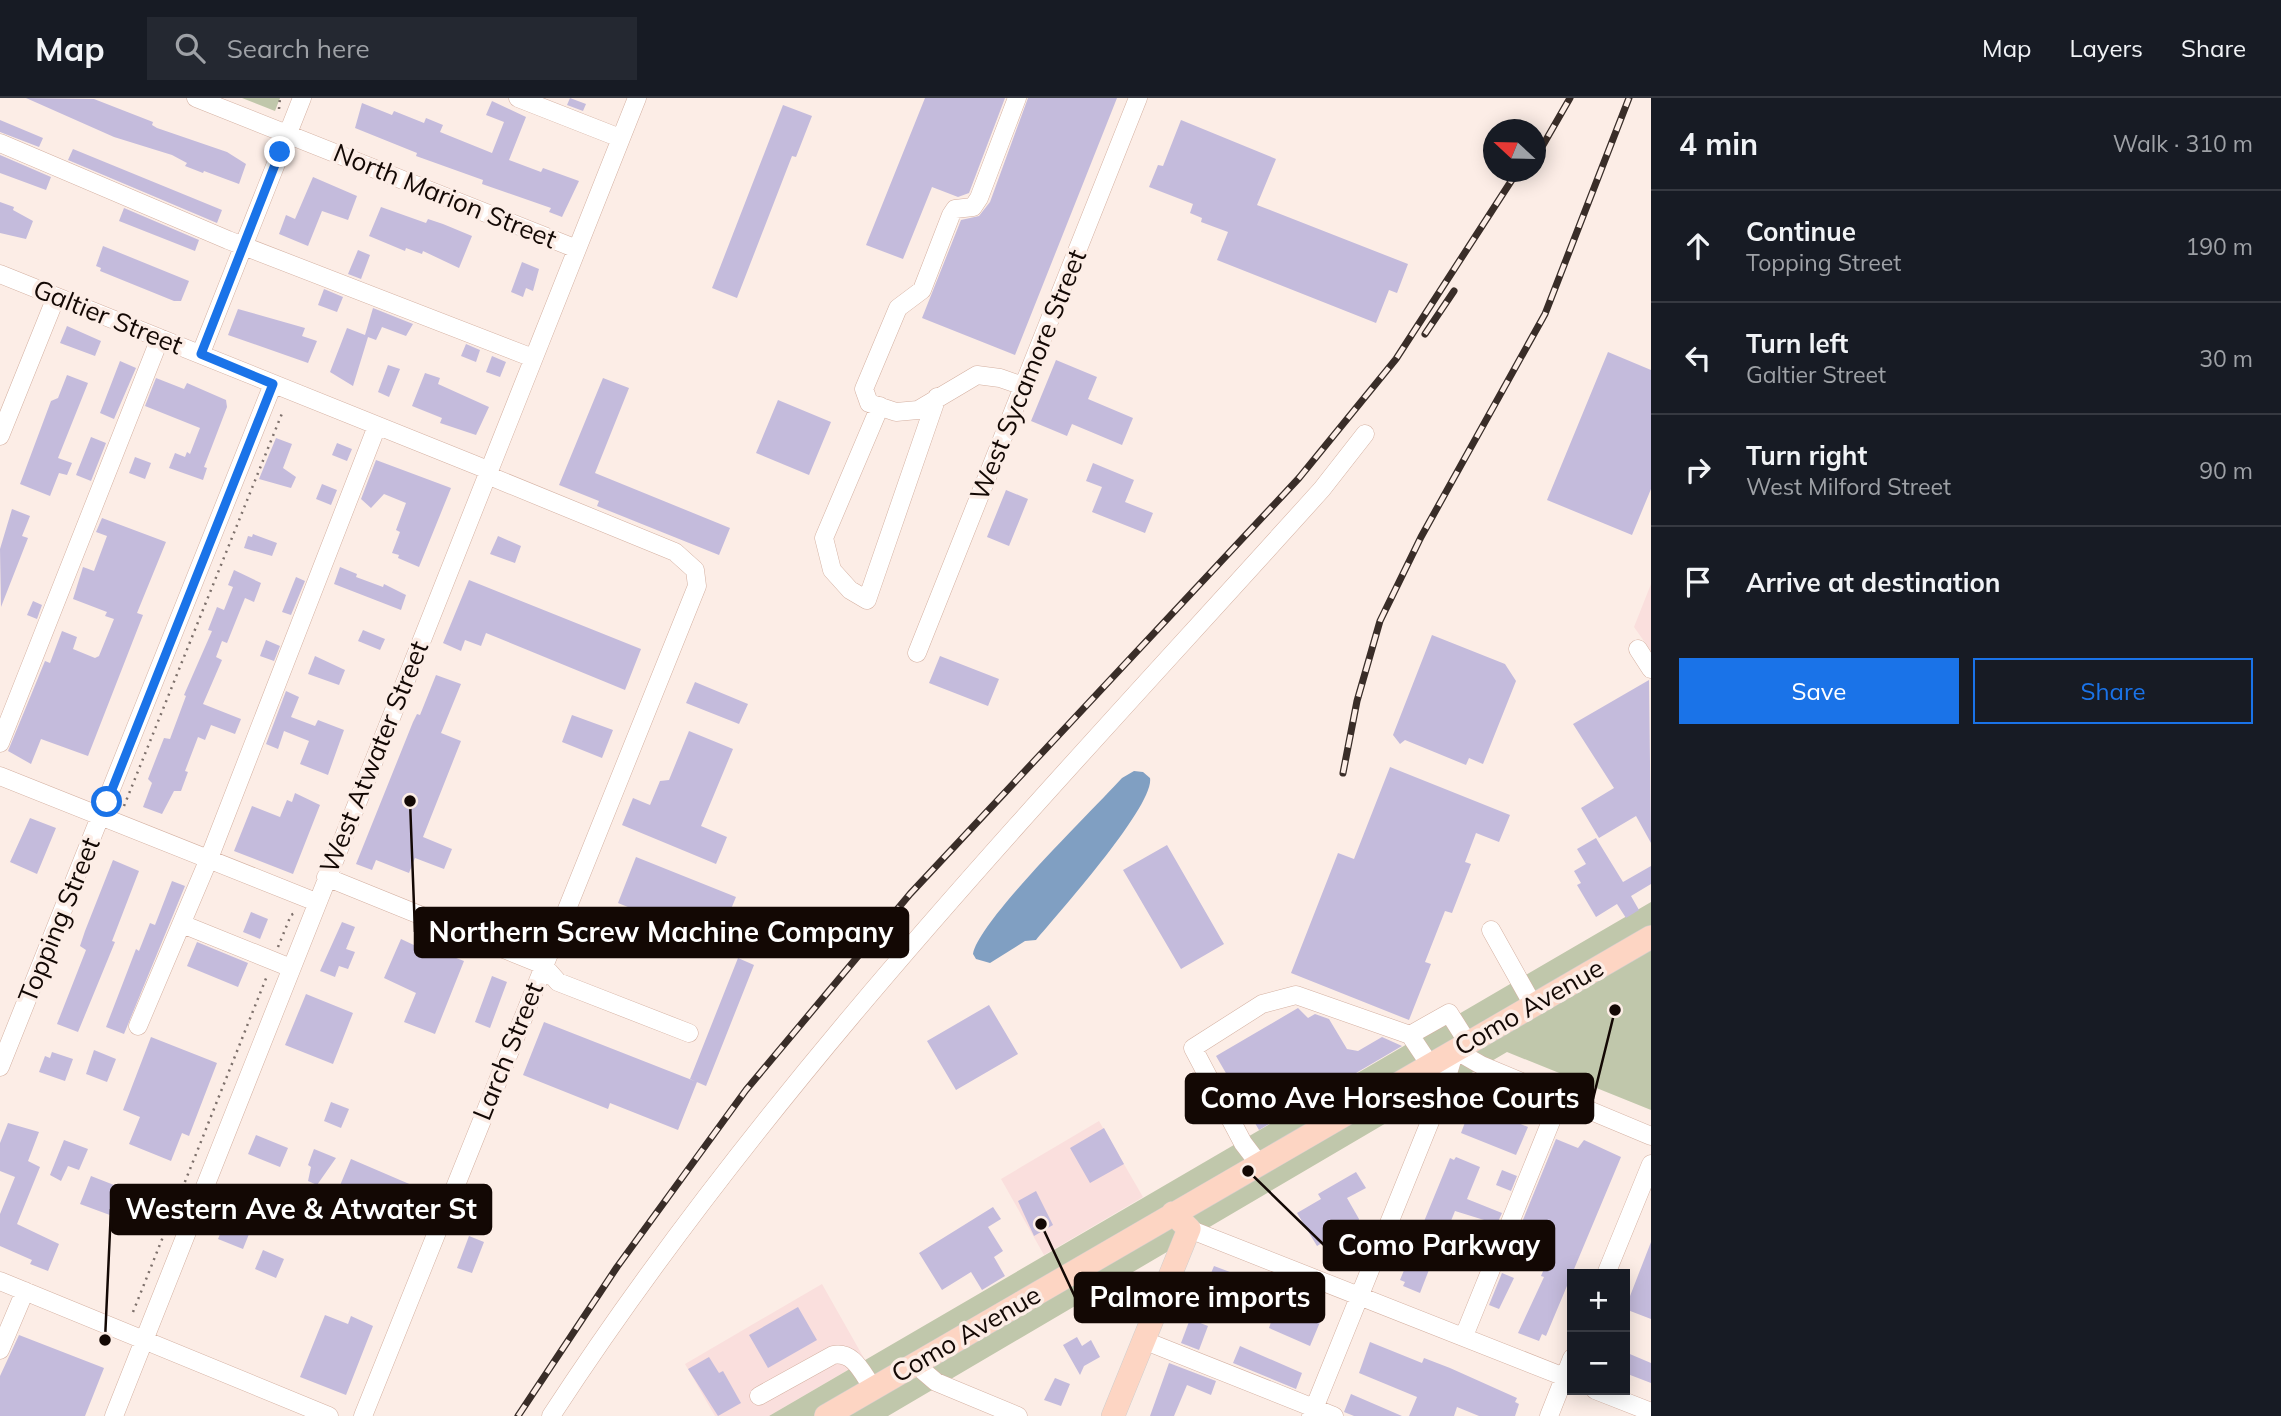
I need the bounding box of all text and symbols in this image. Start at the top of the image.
search box [147,17,637,80]
text: Map [35,28,105,69]
icon: search [171,29,209,67]
text: Search here [227,32,370,65]
text: Map [1982,33,2031,63]
text: Layers [2069,33,2143,63]
text: Share [2181,33,2246,63]
north arrow [1483,119,1546,182]
text: 4 min [1679,125,1758,163]
text: Walk · 310 m [2113,129,2253,158]
route end [264,136,295,167]
street label: North Marion Street [329,136,562,255]
text: Continue [1746,215,1856,248]
icon: ahead [1679,227,1717,265]
text: 190 m [2185,232,2253,261]
street label: West Sycamore Street [962,244,1093,505]
text: Topping Street [1746,248,1901,277]
street label: Galtier Street [29,272,188,361]
text: Turn left [1746,327,1848,360]
icon: left [1679,339,1717,377]
text: 30 m [2199,344,2253,373]
text: Galtier Street [1746,360,1886,389]
text: Turn right [1746,439,1867,472]
icon: right [1679,451,1717,489]
text: 90 m [2199,456,2253,485]
text: West Milford Street [1746,472,1951,501]
icon: arrive [1679,563,1717,601]
text: Arrive at destination [1746,566,2001,599]
street label: West Atwater Street [312,636,435,878]
button: Save [1679,658,1959,724]
button: Share [1973,658,2253,724]
route start [91,786,122,817]
street label: Topping Street [10,832,107,1007]
callout: Northern Screw Machine Company [415,908,908,957]
text: Northern Screw Machine Company [429,914,894,949]
street label: Como Avenue [1448,951,1609,1063]
street label: Larch Street [465,977,550,1125]
callout: Como Ave Horseshoe Courts [1186,1074,1593,1123]
text: Como Ave Horseshoe Courts [1200,1080,1580,1115]
callout: Western Ave & Atwater St [111,1185,491,1234]
text: Western Ave & Atwater St [125,1191,477,1226]
callout: Como Parkway [1324,1221,1554,1270]
text: Como Parkway [1338,1227,1541,1262]
map controls [1567,1269,1630,1395]
button: + [1567,1269,1630,1332]
callout: Palmore imports [1075,1273,1324,1322]
street label: Como Avenue [885,1278,1046,1390]
text: Palmore imports [1089,1279,1311,1314]
button: − [1567,1332,1630,1395]

